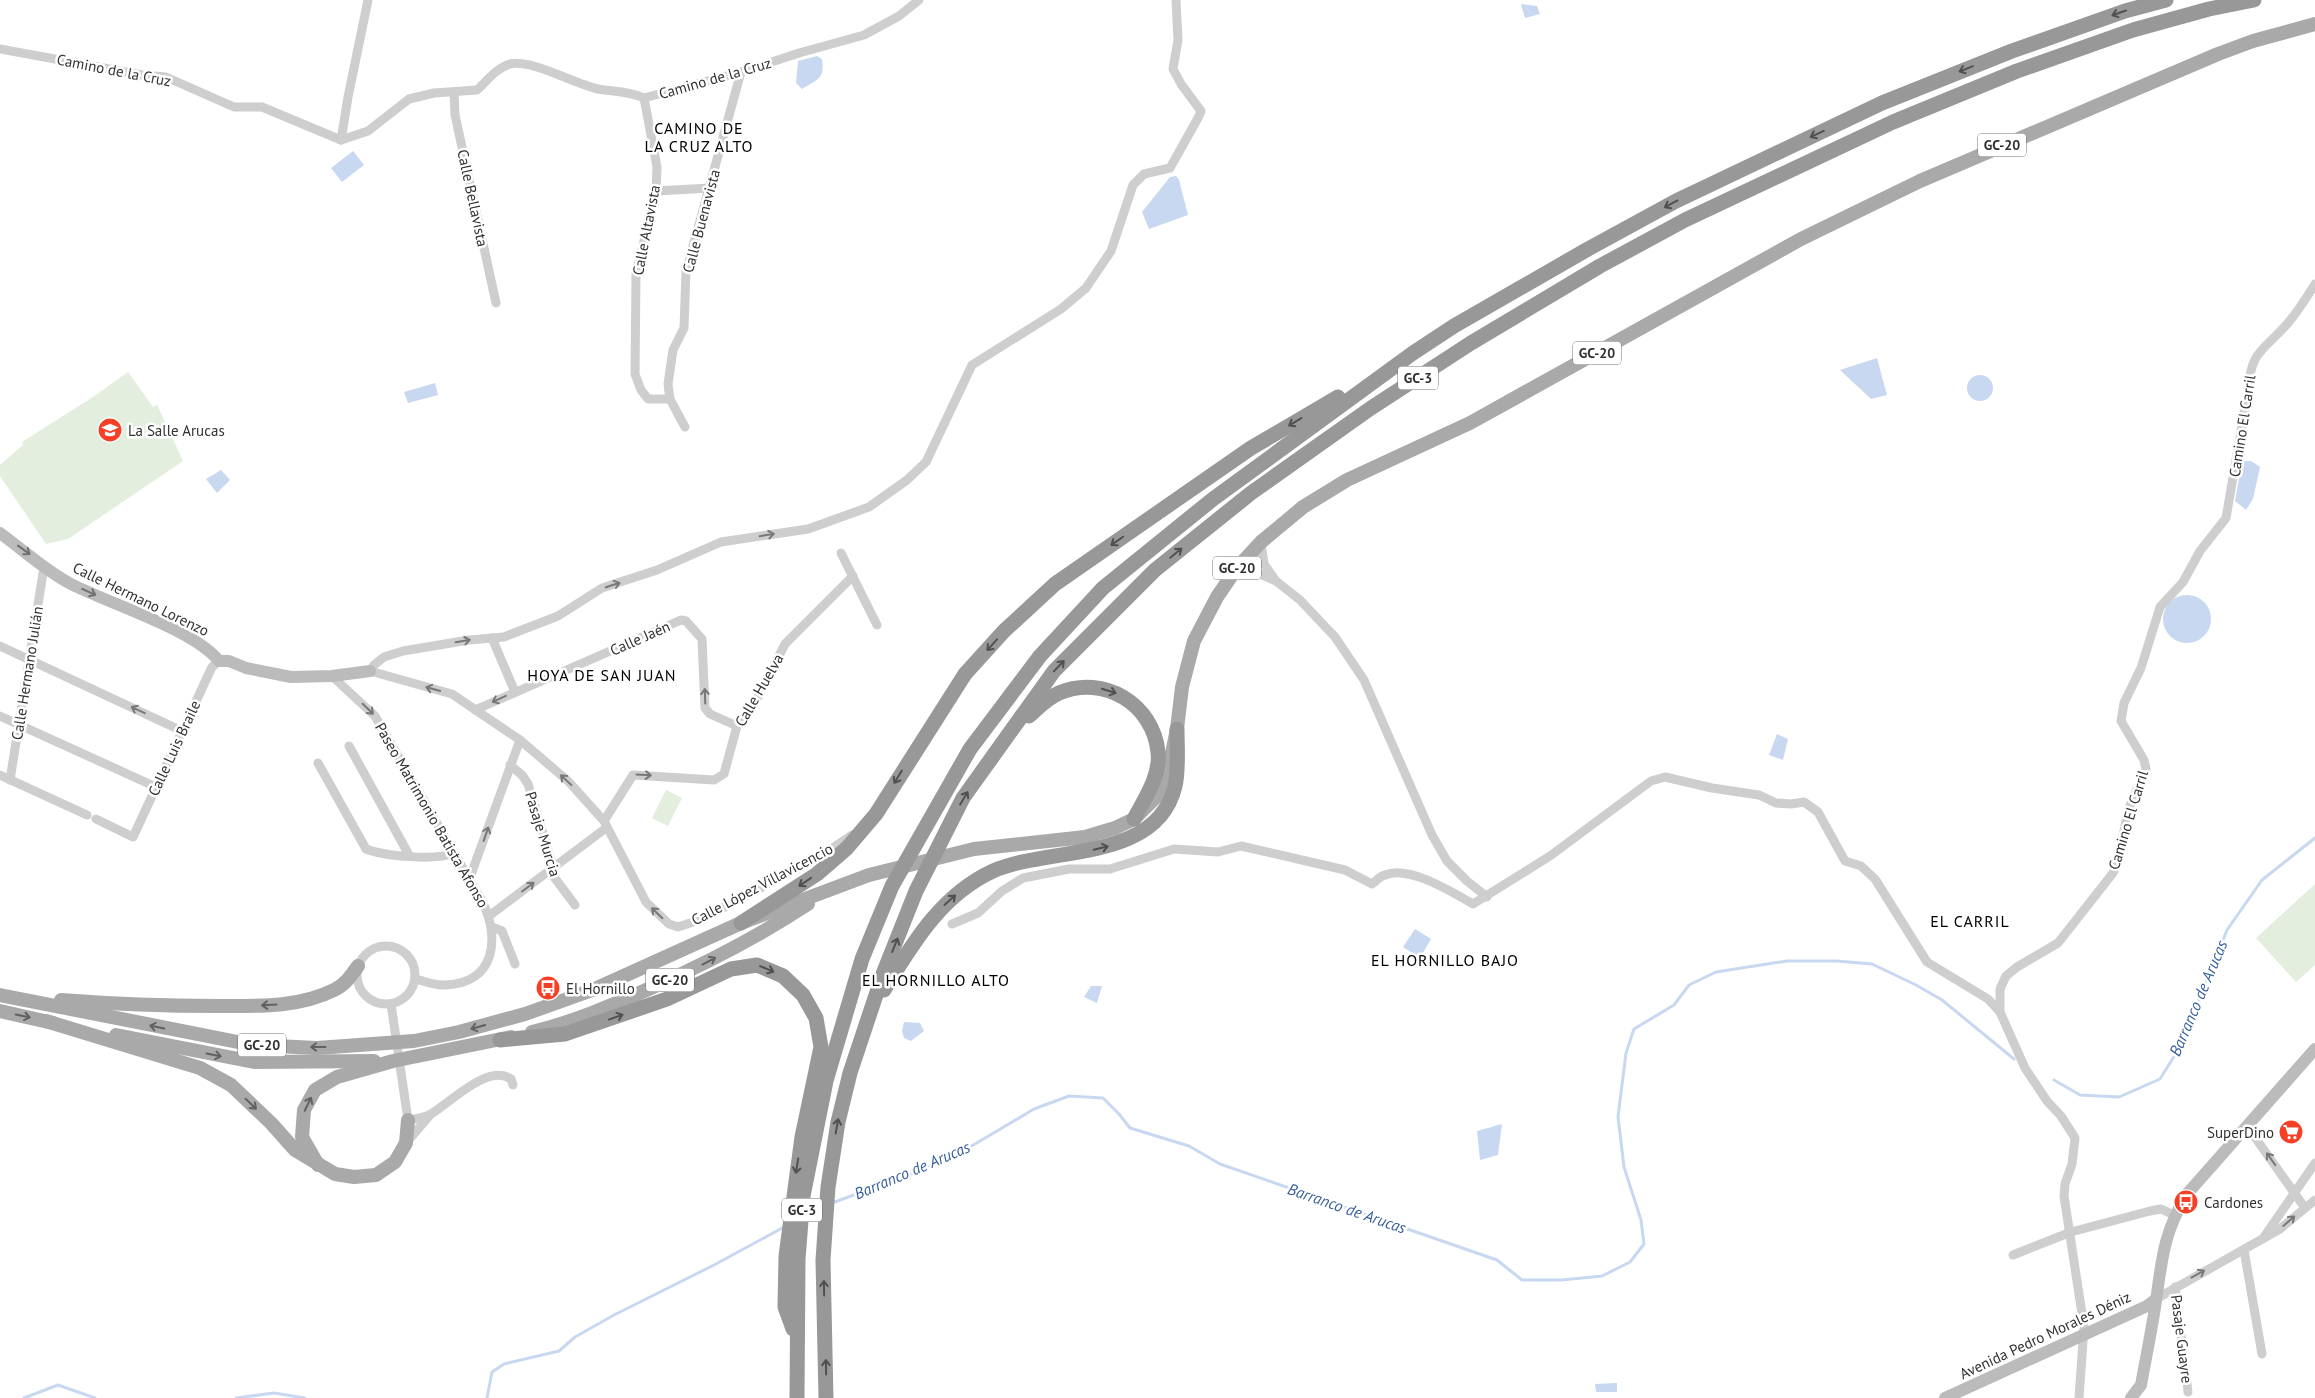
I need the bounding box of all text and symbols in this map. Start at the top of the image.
one-way arrow [2111,9,2127,18]
street label: Camino de la Cruz [55,50,173,90]
street label: Camino de la Cruz [657,53,773,103]
one-way arrow [1959,65,1974,75]
district label: CAMINO DE LA CRUZ ALTO [645,118,753,156]
one-way arrow [1810,130,1825,139]
road number: GC-20 [1978,134,2026,156]
street label: Calle Bellavista [453,148,493,248]
street label: Calle Buenavista [678,167,724,275]
street label: Calle Altavista [628,183,664,277]
one-way arrow [1663,199,1678,209]
road number: GC-20 [1573,342,1621,364]
road number: GC-3 [1398,366,1438,389]
street label: Camino El Carril [2225,373,2260,478]
school or university icon: La Salle Arucas [97,417,123,443]
one-way arrow [1289,417,1303,427]
place label: La Salle Arucas [128,421,225,440]
one-way arrow [758,530,774,540]
one-way arrow [1110,536,1124,546]
one-way arrow [17,545,31,555]
one-way arrow [1169,548,1182,559]
road number: GC-20 [1213,556,1261,580]
street label: Calle Hermano Lorenzo [70,558,212,640]
one-way arrow [605,579,621,589]
one-way arrow [81,588,96,597]
street label: Calle Hermano Julián [7,605,47,741]
street label: Calle Jaén [607,616,673,660]
one-way arrow [455,636,471,646]
one-way arrow [986,638,998,651]
street label: Calle Huelva [731,650,787,730]
one-way arrow [1053,660,1065,672]
district label: HOYA DE SAN JUAN [527,665,677,685]
one-way arrow [425,684,441,694]
one-way arrow [1101,687,1117,697]
one-way arrow [700,688,709,704]
one-way arrow [492,695,507,705]
street label: Calle Luis Braile [144,697,204,799]
one-way arrow [362,703,374,715]
one-way arrow [131,705,146,714]
street label: Paseo Matrimonio Batista Afonso [371,719,493,911]
street label: Camino El Carril [2104,767,2152,872]
one-way arrow [893,770,903,784]
one-way arrow [636,771,652,780]
one-way arrow [560,774,572,786]
street label: Pasaje Murcia [521,789,565,879]
one-way arrow [960,791,970,805]
one-way arrow [482,827,491,842]
street label: Calle López Villavicencio [688,839,836,929]
one-way arrow [1092,843,1108,852]
one-way arrow [799,877,813,887]
one-way arrow [521,882,535,892]
one-way arrow [944,894,957,906]
one-way arrow [650,907,663,919]
district label: EL CARRIL [1930,911,2010,931]
one-way arrow [891,937,900,952]
water label: Barranco de Arucas [2165,937,2232,1059]
district label: EL HORNILLO BAJO [1371,950,1519,970]
one-way arrow [701,956,716,966]
one-way arrow [759,965,774,975]
road number: GC-20 [646,968,694,992]
district label: EL HORNILLO ALTO [862,970,1010,990]
bus stop icon: El Hornillo [535,975,561,1001]
place label: El Hornillo [566,979,635,998]
one-way arrow [262,1001,278,1010]
one-way arrow [15,1012,31,1021]
one-way arrow [607,1012,623,1021]
one-way arrow [149,1022,165,1031]
one-way arrow [470,1022,486,1032]
road number: GC-20 [238,1034,286,1056]
one-way arrow [310,1042,326,1052]
one-way arrow [205,1050,221,1060]
one-way arrow [303,1097,313,1112]
one-way arrow [244,1098,257,1110]
one-way arrow [833,1119,843,1135]
supermarket icon: SuperDino [2278,1119,2304,1145]
place label: SuperDino [2207,1123,2274,1142]
water label: Barranco de Arucas [851,1136,973,1203]
one-way arrow [2266,1152,2276,1166]
one-way arrow [792,1158,802,1174]
water label: Barranco de Arucas [1285,1178,1409,1238]
bus stop icon: Cardones [2173,1189,2199,1215]
place label: Cardones [2204,1193,2263,1212]
road number: GC-3 [782,1198,822,1222]
one-way arrow [2283,1215,2296,1226]
one-way arrow [2190,1269,2205,1279]
one-way arrow [819,1280,829,1296]
street label: Avenida Pedro Morales Déniz [1956,1287,2134,1383]
street label: Pasaje Guayre [2167,1294,2197,1384]
one-way arrow [821,1359,831,1376]

